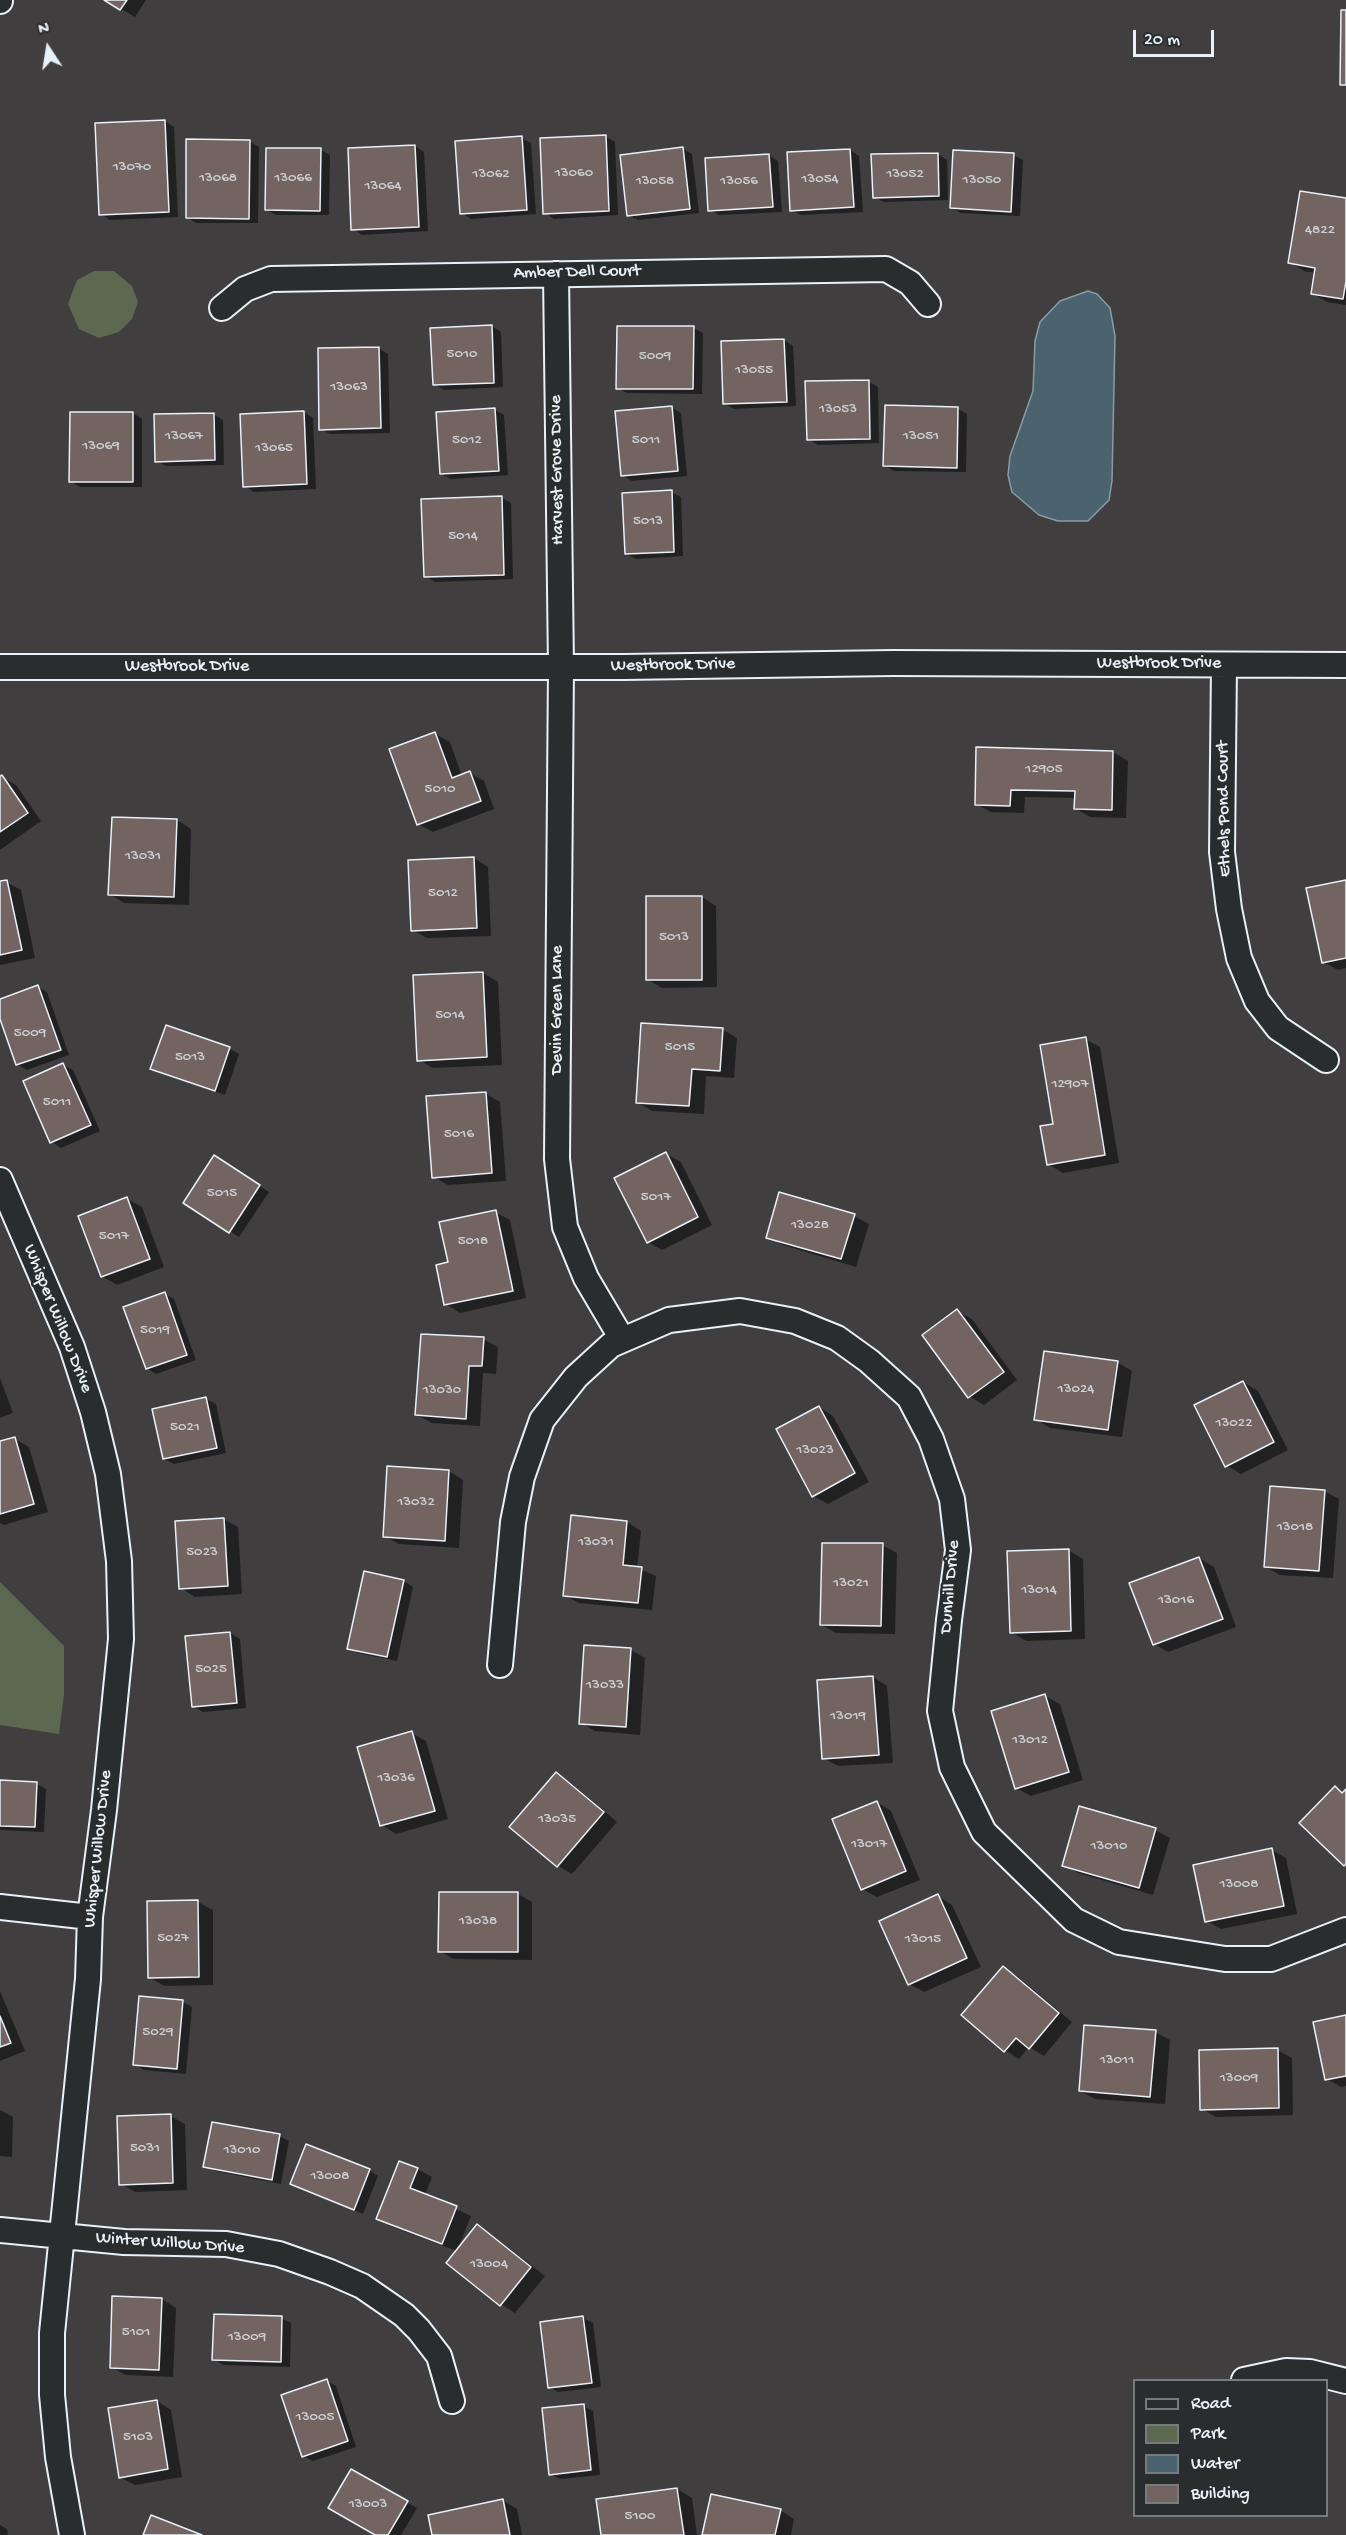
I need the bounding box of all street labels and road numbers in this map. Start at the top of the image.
street label: Amber Dell Court [513,261,641,285]
street label: Harvest Grove Drive [546,395,570,545]
street label: Westbrook Drive [1097,653,1221,675]
street label: Westbrook Drive [610,654,736,678]
street label: Westbrook Drive [125,656,249,678]
street label: Ethels Pond Court [1213,741,1237,877]
street label: Devin Green Lane [547,945,569,1075]
street label: Whisper Willow Drive [17,1242,97,1396]
street label: Dunhill Drive [936,1539,966,1635]
street label: Whisper Willow Drive [80,1769,118,1929]
street label: Winter Willow Drive [95,2228,245,2260]

